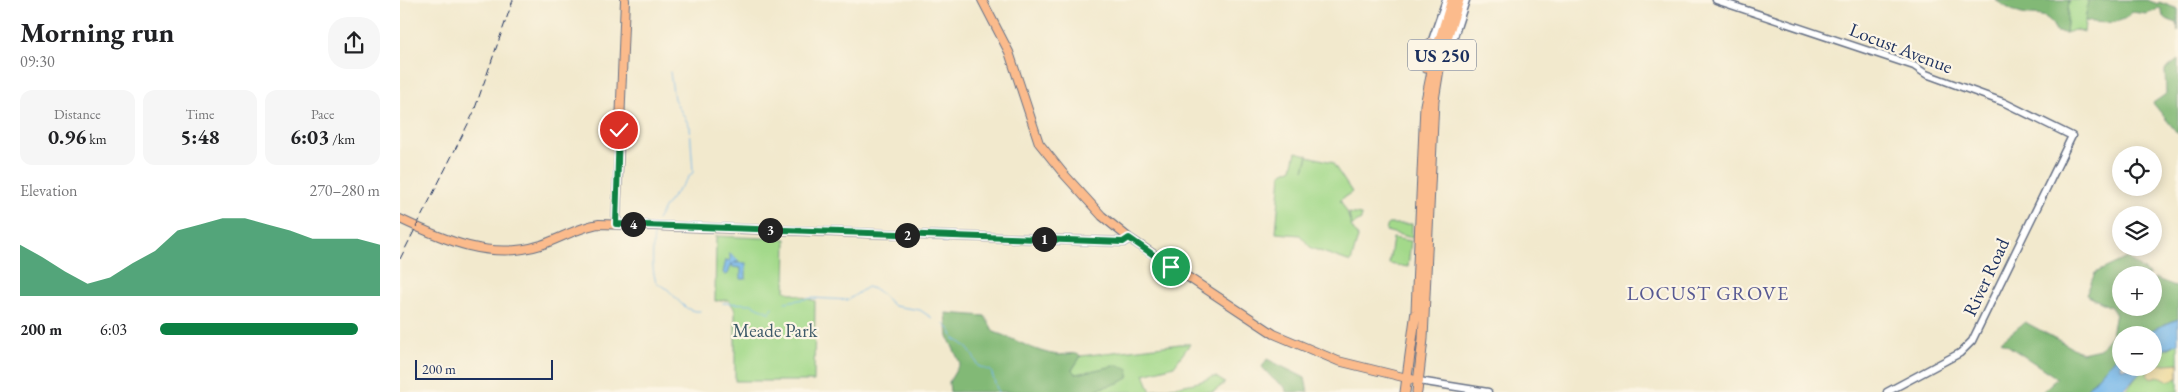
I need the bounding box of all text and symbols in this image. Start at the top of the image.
text: Morning run [20,14,174,50]
button: share [328,17,380,69]
street label: Locust Avenue [1846,17,1956,79]
road number: US 250 [1408,40,1476,70]
text: 09:30 [20,51,55,72]
text: Distance [54,105,101,123]
text: Time [185,105,215,123]
text: Pace [311,105,334,123]
pin [598,109,640,151]
icon: check [605,116,633,144]
text: 0.96 [48,123,86,150]
text: 5:48 [180,123,220,150]
text: 6:03 [290,123,329,150]
text: km [86,130,107,148]
text: /km [329,130,355,148]
map controls [2112,146,2162,376]
button: locate [2112,146,2162,196]
text: Elevation [20,180,78,201]
text: 270–280 m [309,180,380,201]
button: layers [2112,206,2162,256]
pin: 4 [620,212,646,236]
text: 4 [630,215,637,233]
pin: 3 [758,218,782,242]
text: 3 [767,221,774,239]
pin: 2 [894,222,920,248]
text: 2 [904,226,911,244]
pin: 1 [1032,226,1056,252]
text: 1 [1041,230,1048,248]
street label: River Road [1957,234,2015,320]
pin [1150,246,1192,288]
icon: arrive [1157,253,1185,281]
button: + [2112,266,2162,316]
district label: LOCUST GROVE [1627,280,1789,306]
park label: Meade Park [733,318,819,343]
text: 200 m [20,319,62,340]
text: 6:03 [100,319,127,340]
button: − [2112,326,2162,376]
scale bar [415,357,552,380]
text: 200 m [422,360,456,378]

